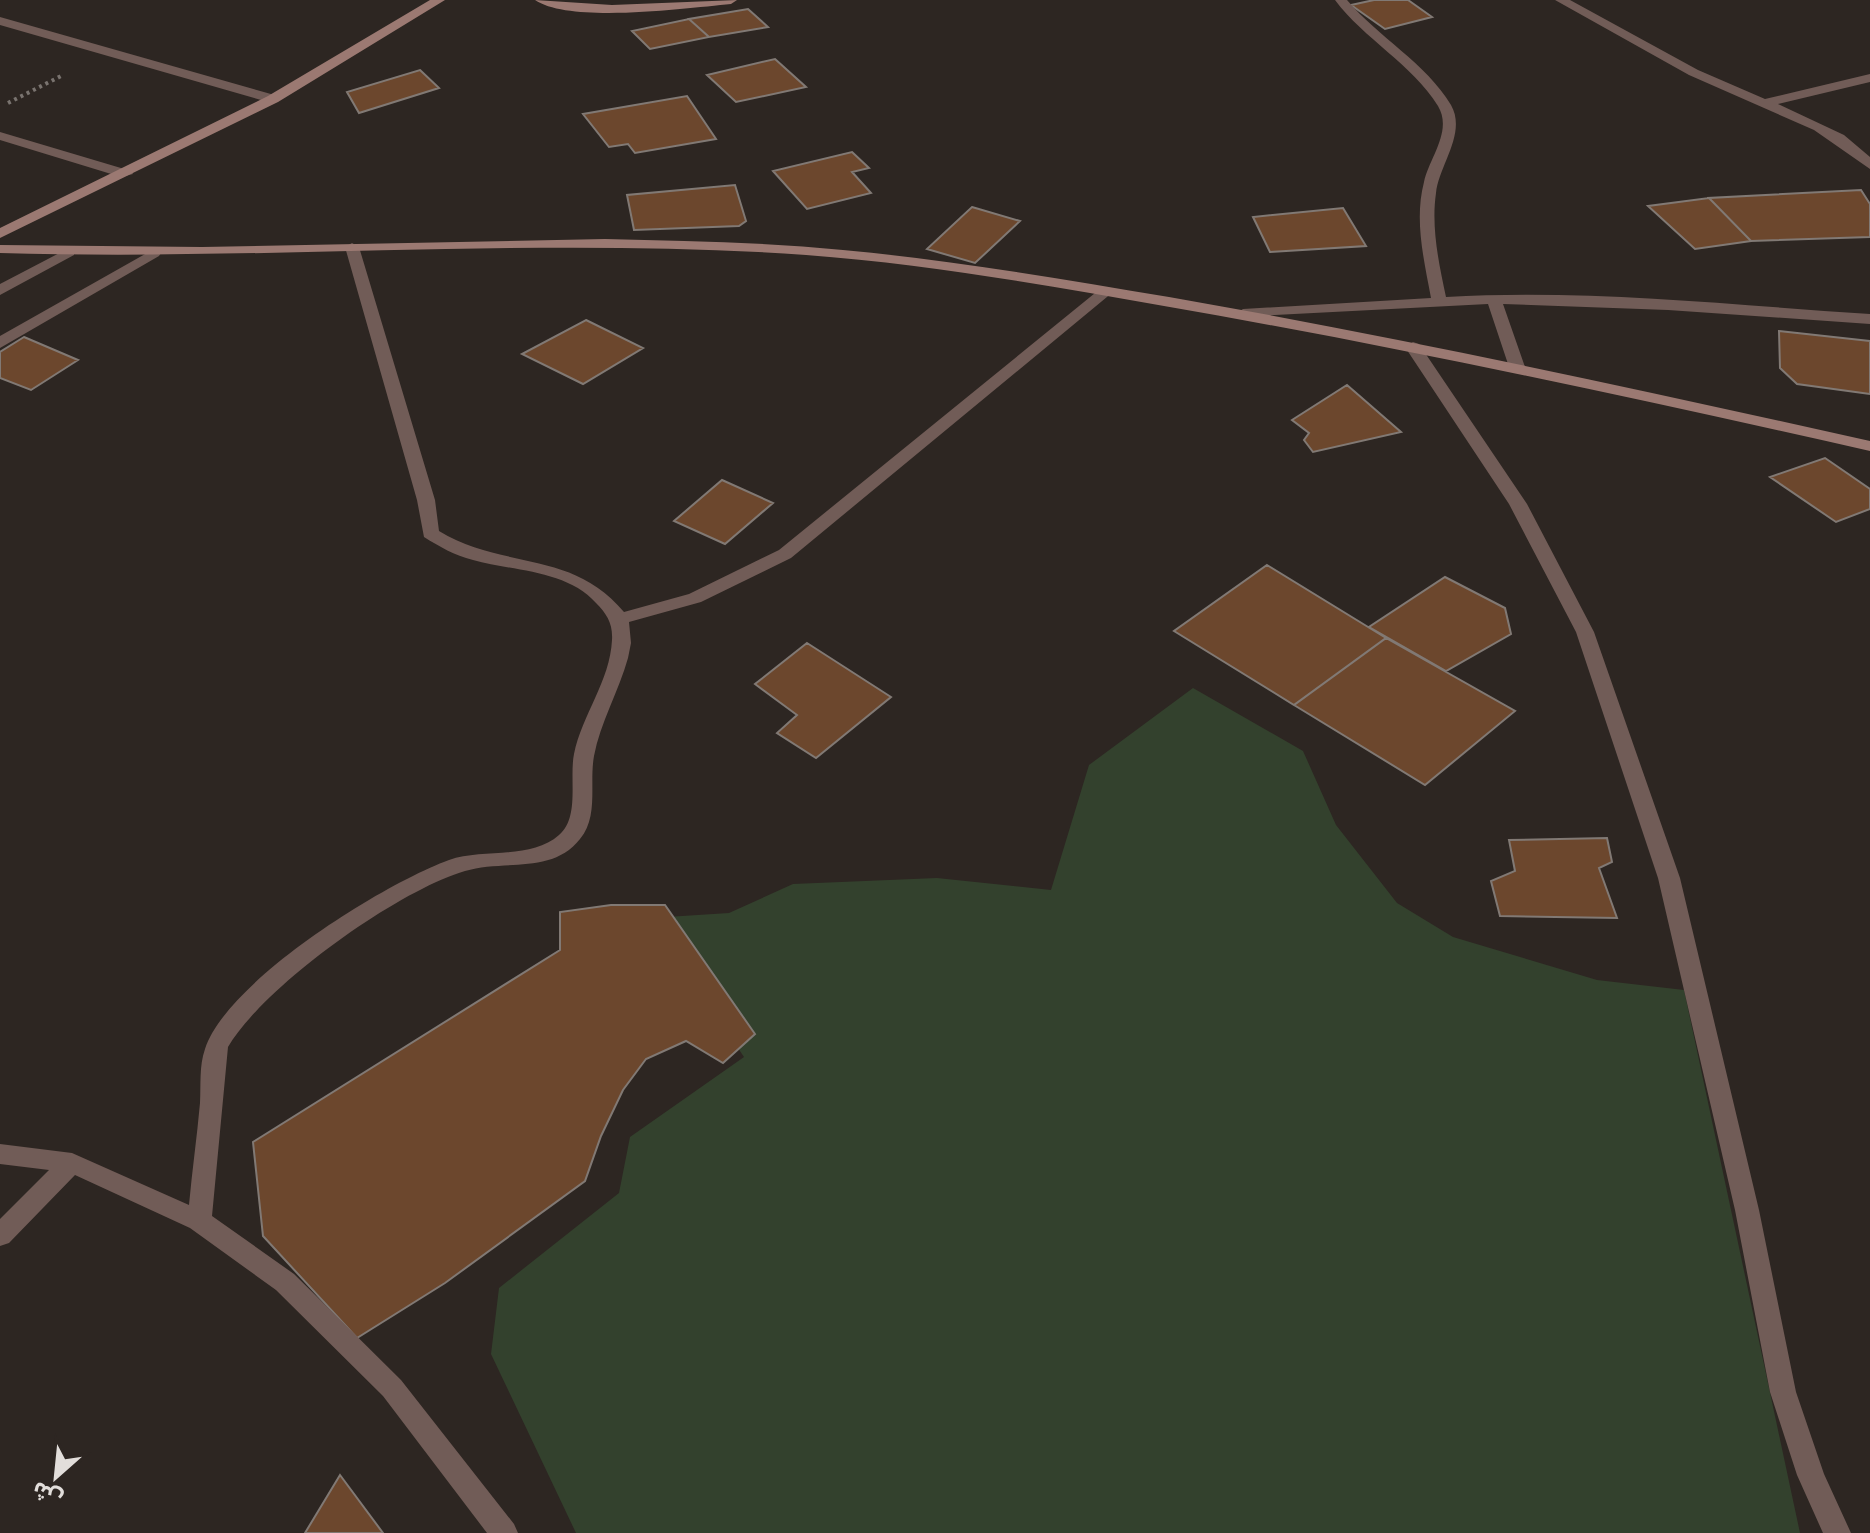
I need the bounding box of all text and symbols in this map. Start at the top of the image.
north arrow [16,1437,96,1517]
text: ش [28,1476,67,1513]

